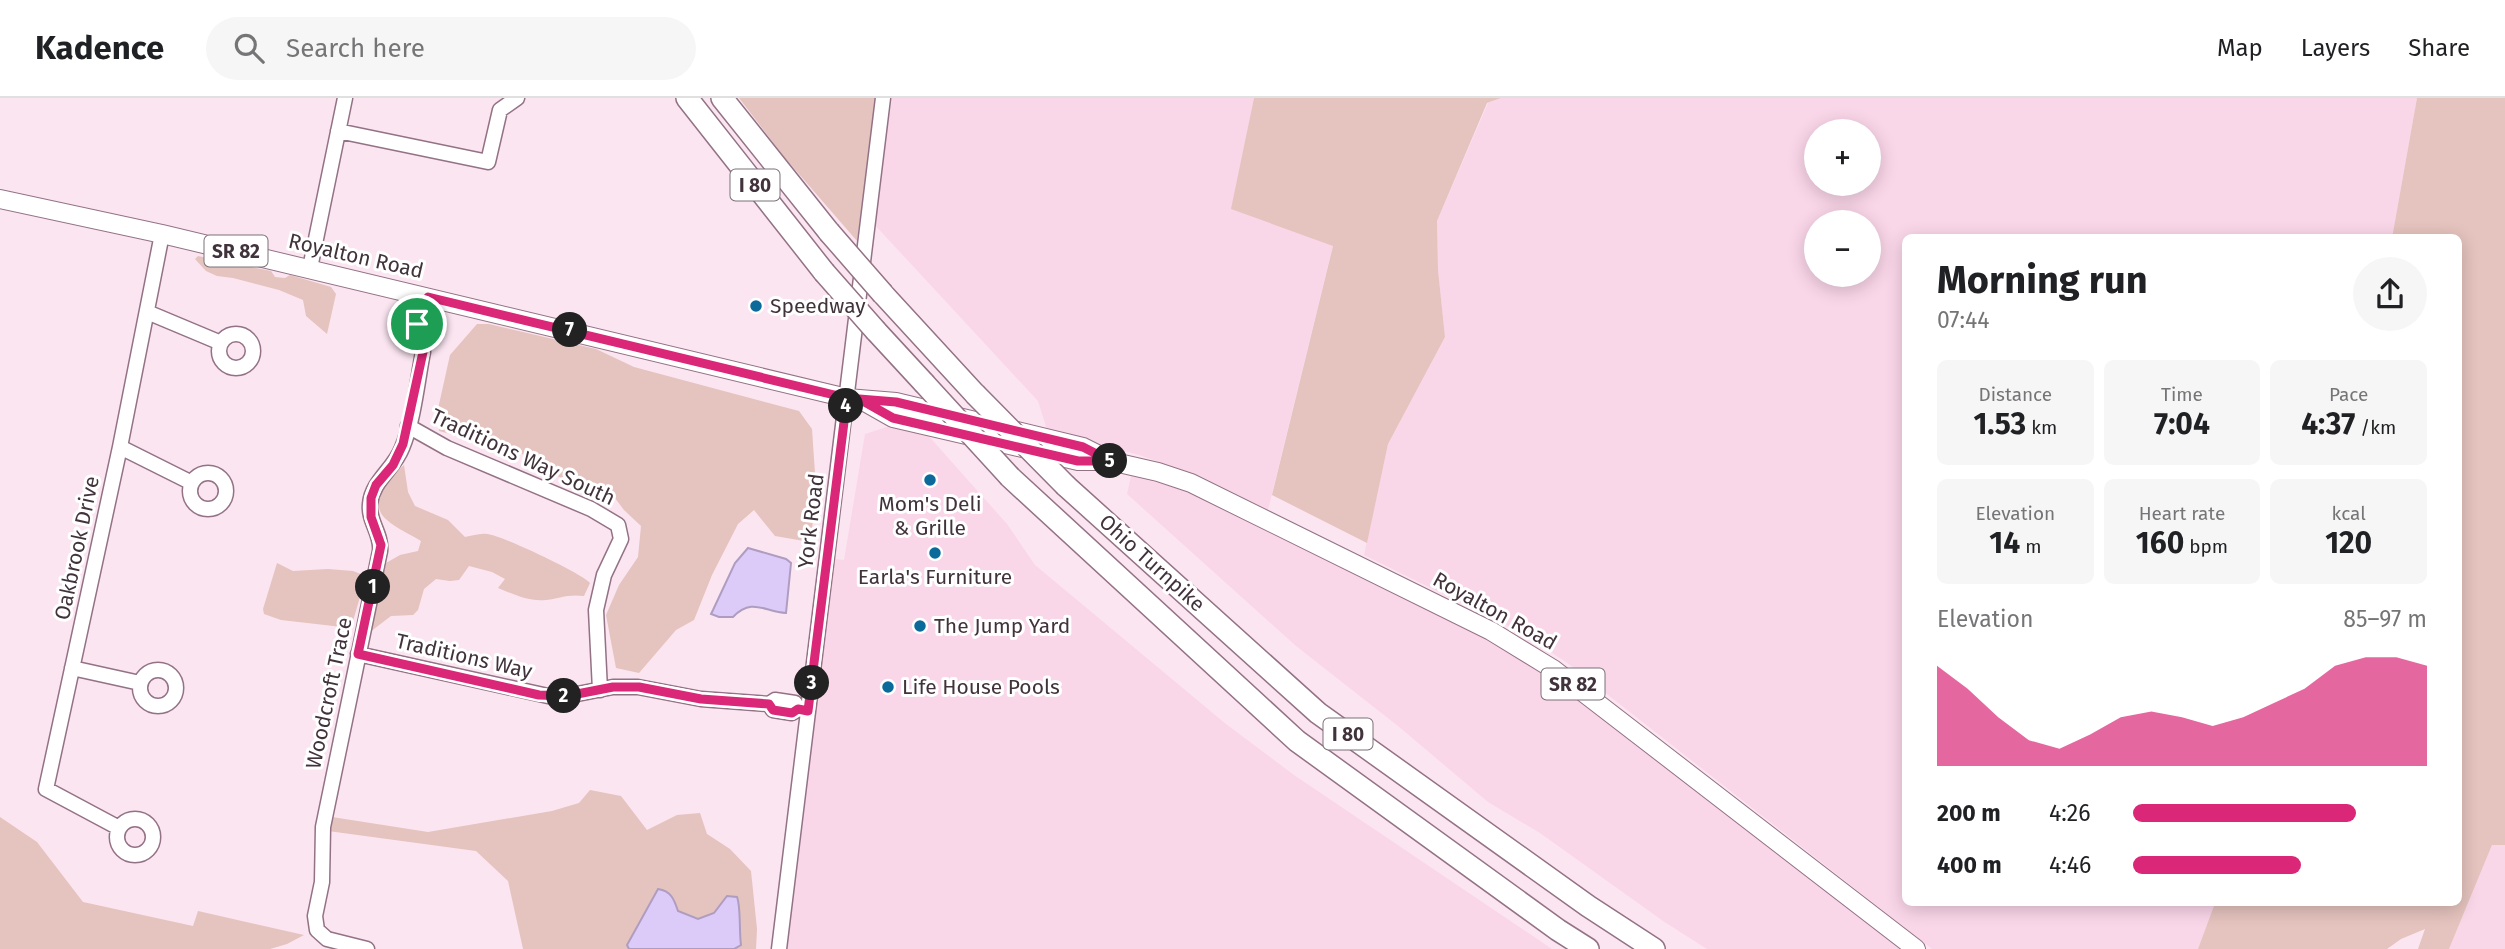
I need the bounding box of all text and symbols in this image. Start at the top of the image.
search box [206,17,696,80]
text: Kadence [35,28,164,68]
icon: search [230,29,268,67]
text: Search here [286,33,425,64]
text: Map [2217,34,2263,62]
text: Layers [2301,34,2370,62]
text: Share [2408,34,2470,62]
map controls [1804,119,1881,287]
button: + [1804,119,1881,196]
road number: I 80 [730,170,780,200]
button: − [1804,210,1881,287]
street label: Royalton Road [286,228,426,284]
road number: SR 82 [204,236,268,266]
text: Morning run [1937,257,2148,303]
button: share [2353,257,2427,331]
place label: Speedway [770,293,866,319]
pin [387,294,447,354]
marker: Speedway [748,298,764,314]
icon: arrive [398,305,436,343]
text: 07:44 [1937,306,1989,334]
pin: 7 [552,313,588,348]
text: 7 [565,318,574,341]
text: Distance [1978,383,2052,406]
text: Time [2161,383,2203,406]
text: Pace [2329,383,2368,406]
pin: 4 [828,388,864,424]
text: 4 [840,394,851,417]
street label: Traditions Way South [427,403,619,511]
text: 1.53 [1973,406,2026,442]
text: 7:04 [2154,406,2210,442]
text: 4:37 [2301,406,2355,442]
text: km [2026,416,2057,439]
text: /km [2355,416,2396,439]
pin: 5 [1092,444,1128,478]
text: 5 [1104,449,1115,472]
street label: York Road [792,472,830,570]
marker: Mom's Deli & Grille [922,472,938,488]
street label: Oakbrook Drive [49,474,105,622]
place label: Mom's Deli & Grille [878,491,982,541]
text: Elevation [1976,502,2055,525]
text: Heart rate [2139,502,2225,525]
text: kcal [2332,502,2366,525]
street label: Ohio Turnpike [1094,509,1210,617]
text: 14 [1989,525,2020,561]
text: 160 [2136,525,2184,561]
text: 120 [2325,525,2372,561]
text: m [2020,535,2041,558]
text: bpm [2184,535,2228,558]
marker: Earla's Furniture [927,545,943,561]
place label: Earla's Furniture [858,564,1012,590]
street label: Royalton Road [1428,566,1562,656]
pin: 1 [356,570,390,604]
text: 1 [368,575,377,598]
text: Elevation [1937,605,2033,633]
text: 85–97 m [2343,605,2427,633]
place label: The Jump Yard [934,613,1070,639]
street label: Woodcroft Trace [300,615,358,771]
marker: The Jump Yard [912,618,928,634]
street label: Traditions Way [393,628,535,684]
pin: 3 [794,666,830,700]
road number: SR 82 [1542,668,1604,699]
text: 3 [807,671,816,694]
place label: Life House Pools [902,674,1060,700]
pin: 2 [546,678,582,714]
marker: Life House Pools [880,679,896,695]
text: 2 [559,684,568,707]
road number: I 80 [1324,719,1372,750]
text: 200 m [1937,799,2001,827]
text: 4:26 [2049,799,2090,827]
text: 400 m [1937,851,2002,879]
text: 4:46 [2049,851,2091,879]

